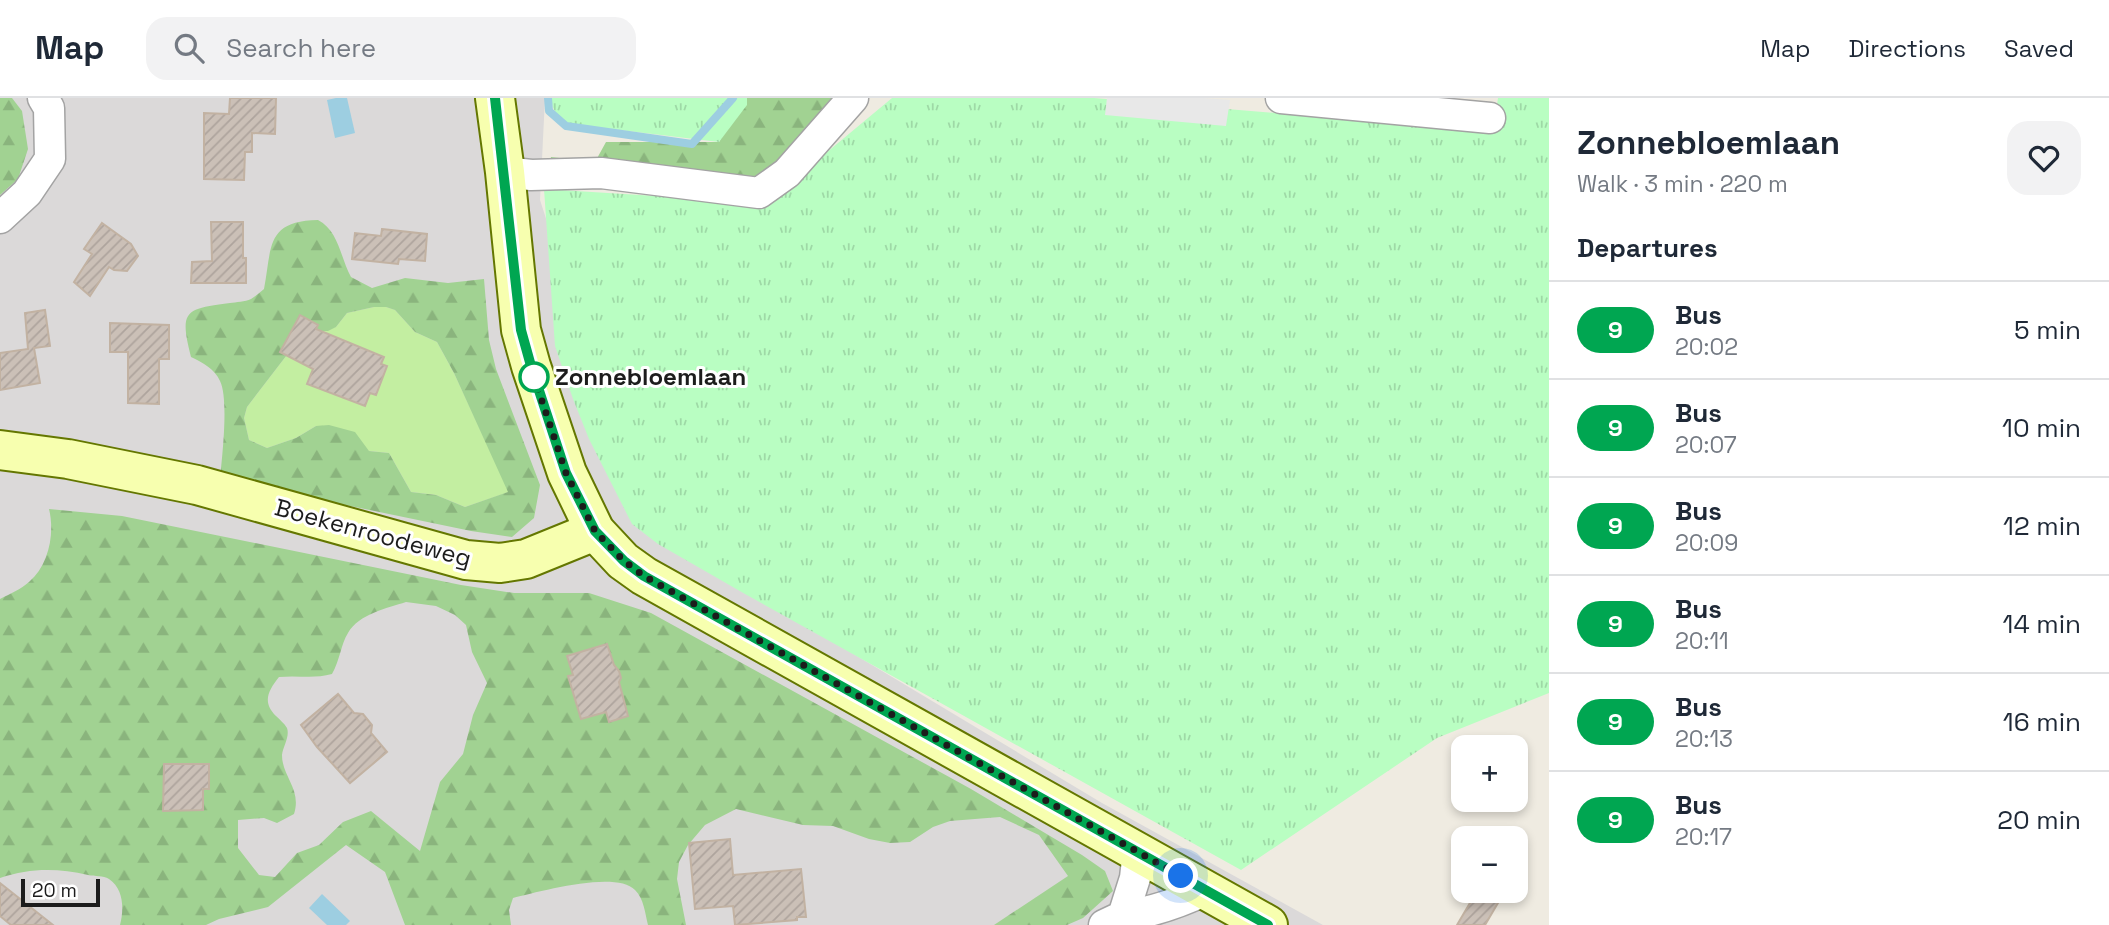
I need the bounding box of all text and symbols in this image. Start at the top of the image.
search box [146,17,636,80]
text: Map [35,27,104,69]
icon: search [170,29,208,67]
text: Search here [226,31,376,65]
text: Map [1760,33,1810,64]
text: Directions [1848,33,1966,64]
text: Saved [2004,33,2074,64]
button: heart [2007,121,2081,195]
text: Zonnebloemlaan [1577,122,1840,164]
text: Walk · 3 min · 220 m [1577,169,1788,199]
text: Departures [1577,231,1718,265]
text: Bus [1675,298,1722,332]
text: 5 min [2014,313,2081,347]
text: 9 [1608,314,1623,345]
text: 20:02 [1675,332,1738,362]
place label: Zonnebloemlaan [555,361,746,392]
marker: Zonnebloemlaan [519,362,549,392]
text: Bus [1675,396,1722,430]
text: 10 min [2002,411,2081,445]
text: 9 [1608,412,1623,443]
text: 20:07 [1675,430,1737,460]
street label: Boekenroodeweg [271,491,475,574]
text: Bus [1675,494,1722,528]
text: 12 min [2003,509,2081,543]
text: 9 [1608,510,1623,541]
text: 20:09 [1675,528,1738,558]
text: Bus [1675,592,1722,626]
text: 14 min [2003,607,2081,641]
text: 9 [1608,608,1623,639]
text: 20:11 [1675,626,1729,656]
text: Bus [1675,690,1722,724]
text: 16 min [2003,705,2081,739]
text: 9 [1608,706,1623,737]
text: 20:13 [1675,724,1733,754]
map controls [1451,735,1528,903]
button: + [1451,735,1528,812]
text: Bus [1675,788,1722,822]
text: 20 min [1997,803,2081,837]
text: 9 [1608,804,1623,835]
text: 20:17 [1675,822,1732,852]
button: − [1451,826,1528,903]
your location [1163,858,1198,893]
scale bar [21,876,100,908]
text: 20 m [32,878,77,903]

